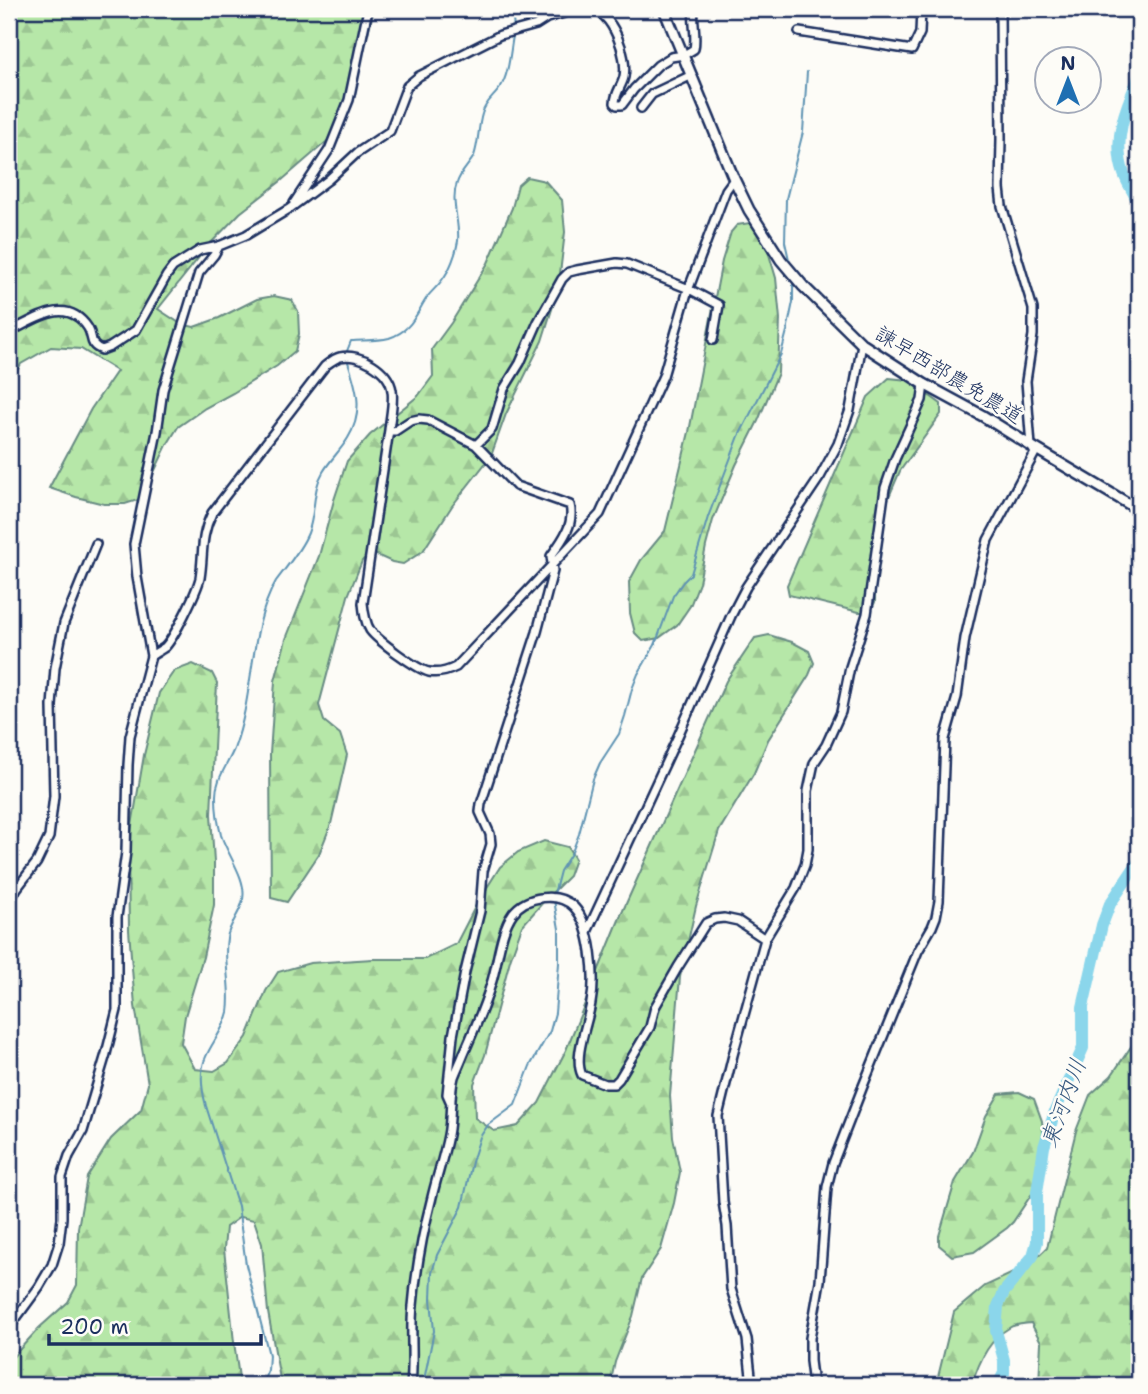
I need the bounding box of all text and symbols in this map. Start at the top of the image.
north arrow [1032,46,1102,116]
text: N [1060,51,1076,76]
street label: 諫早西部農免農道 [870,320,1028,430]
water label: 東河内川 [1033,1055,1093,1151]
scale bar [49,1303,261,1347]
text: 200 m [60,1313,129,1341]

